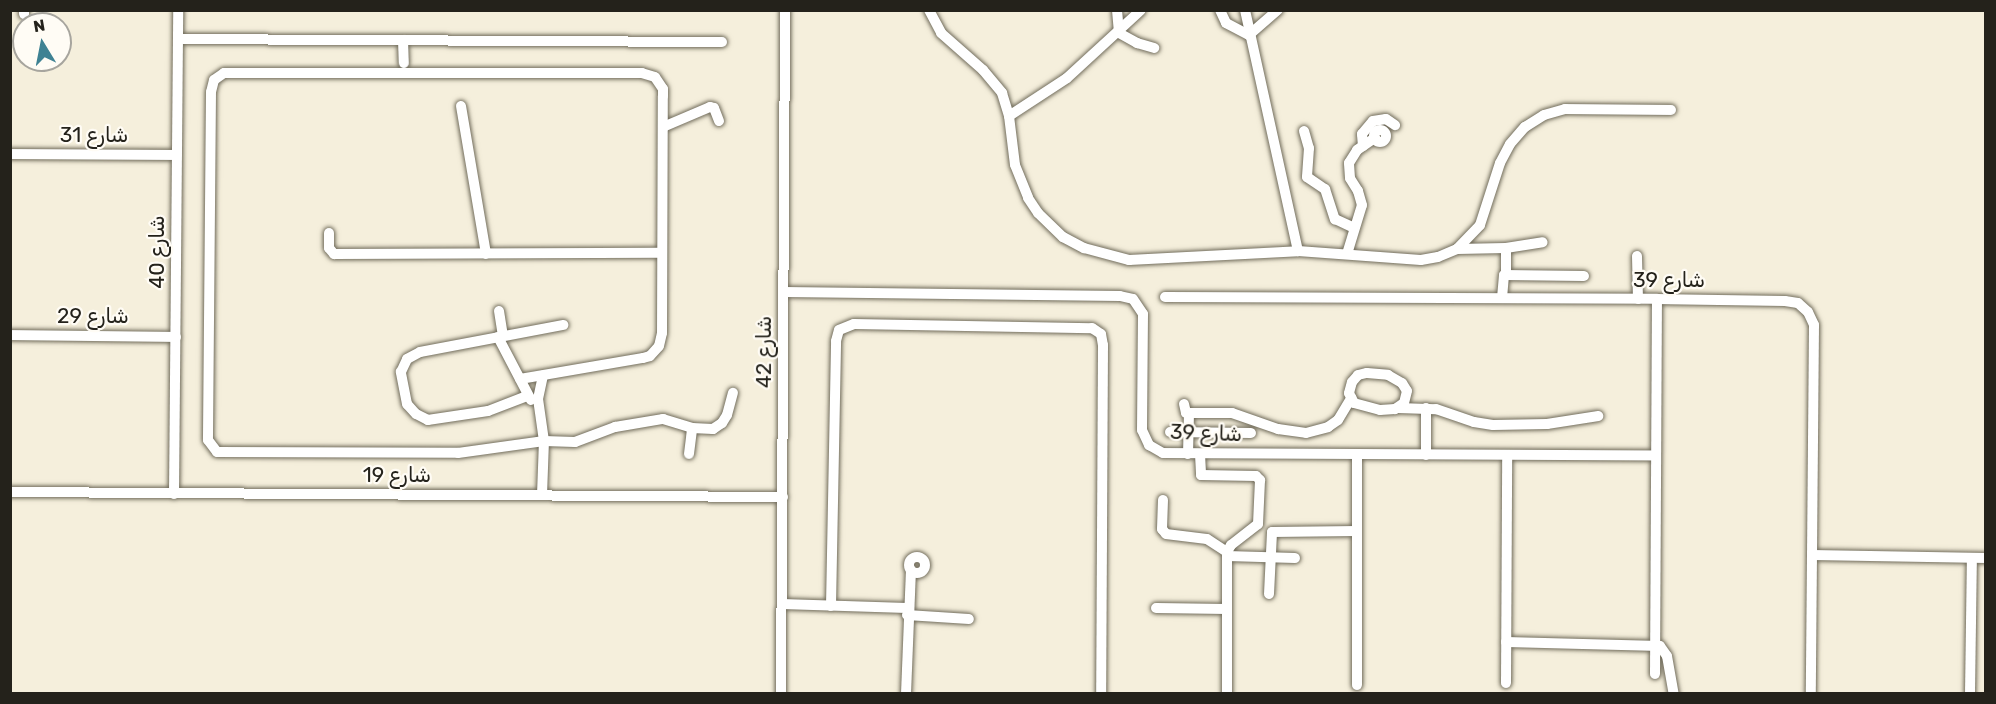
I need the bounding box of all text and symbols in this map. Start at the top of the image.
north arrow [12,12,72,72]
text: N [32,15,46,36]
street label: شارع 31 [60,122,128,148]
street label: شارع 40 [144,215,170,289]
street label: شارع 39 [1633,267,1705,293]
street label: شارع 29 [57,303,129,329]
street label: شارع 42 [751,316,777,388]
street label: شارع 39 [1170,419,1242,447]
street label: شارع 19 [363,462,431,488]

